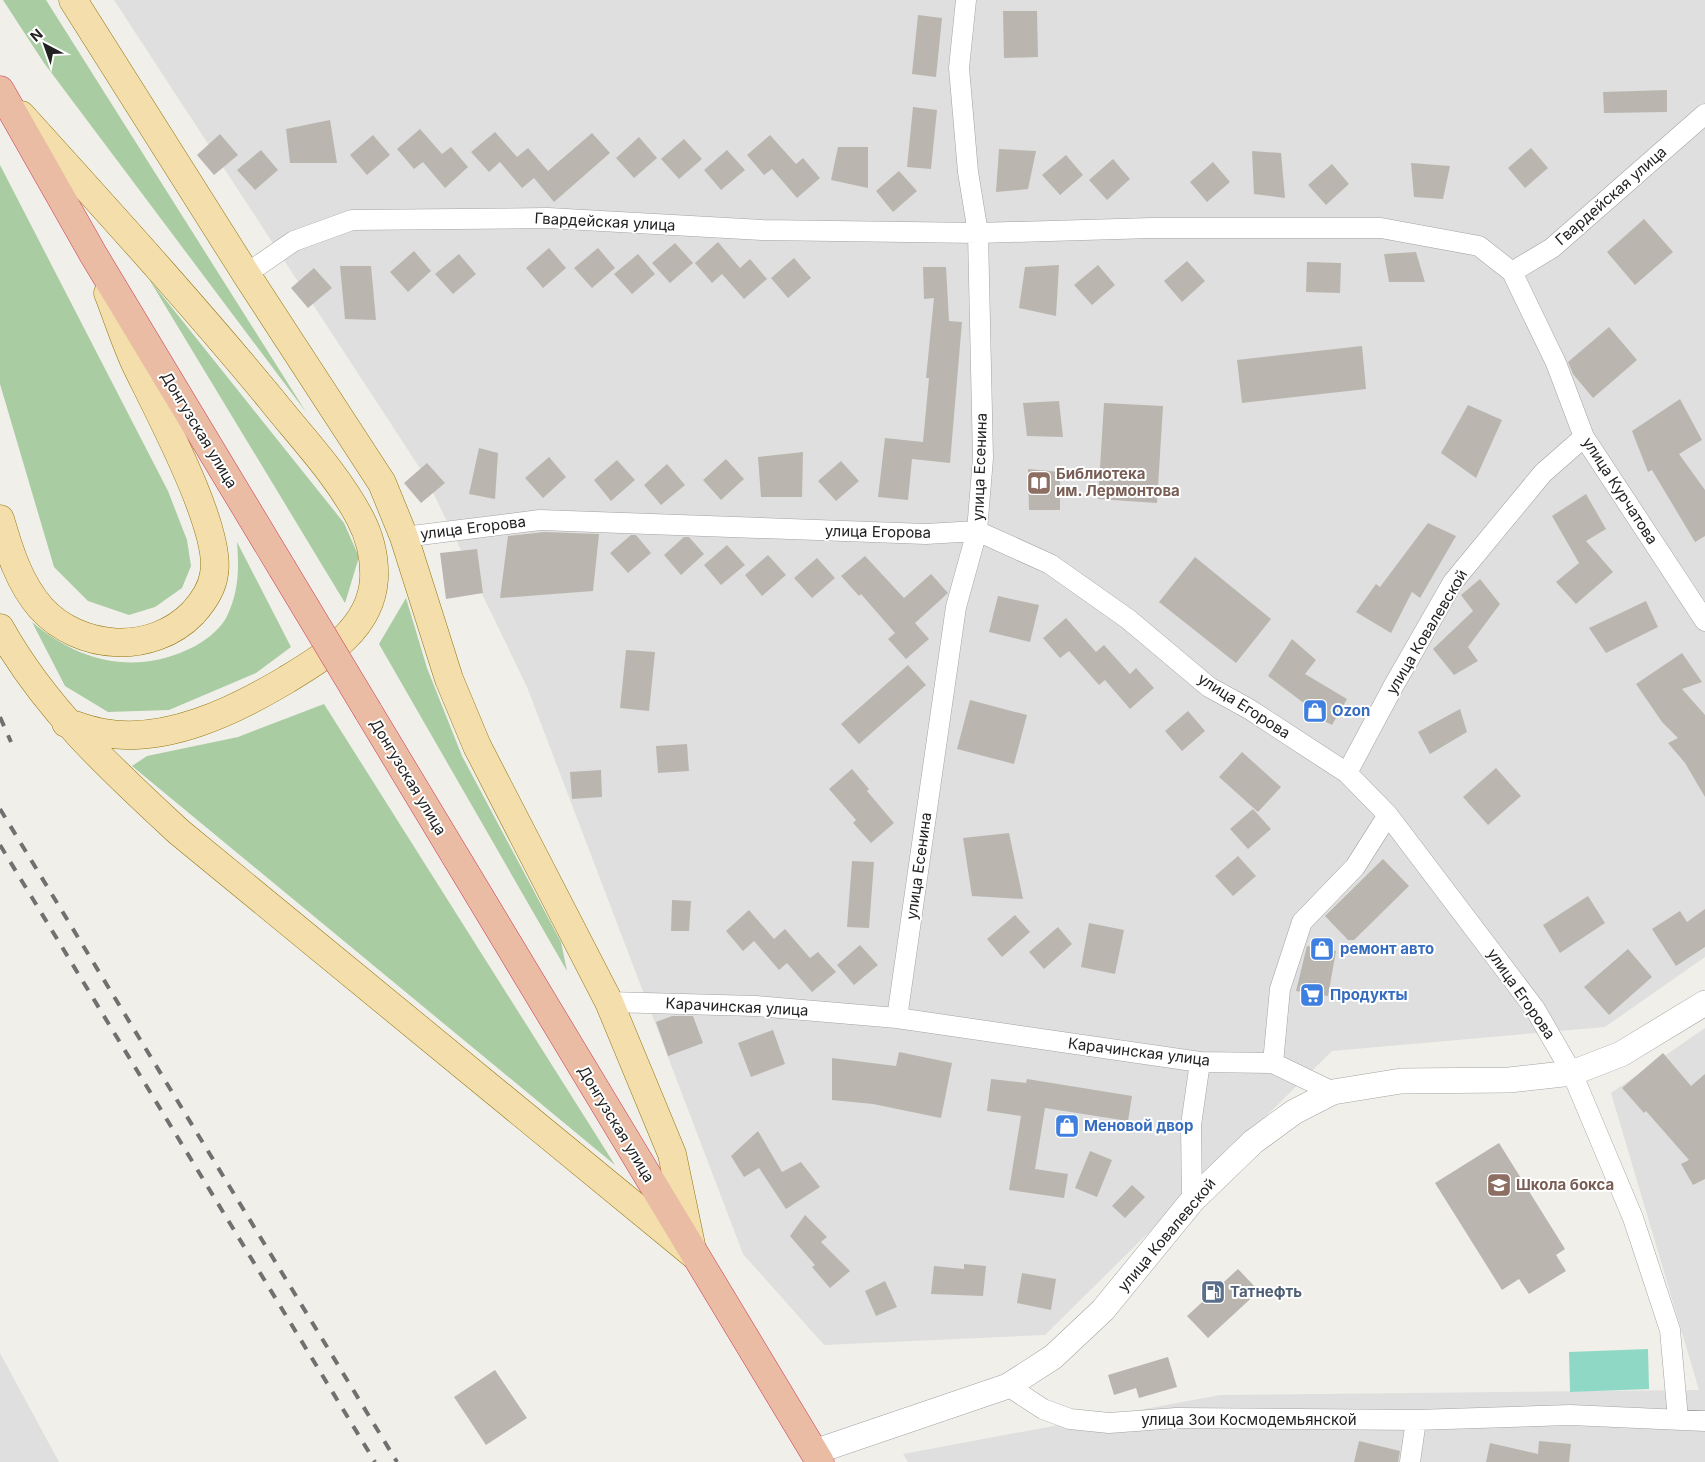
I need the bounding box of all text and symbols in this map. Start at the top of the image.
north arrow [20,20,70,70]
text: N [27,25,46,45]
street label: Гвардейская улица [1551,142,1670,249]
street label: Гвардейская улица [534,208,676,235]
street label: Донгузская улица [157,368,242,492]
street label: улица Есенина [968,413,991,521]
street label: улица Курчатова [1579,434,1662,548]
place label: Библиотека им. Лермонтова [1056,464,1180,500]
library icon: Библиотека им. Лермонтова [1026,470,1052,496]
street label: улица Егорова [419,512,527,543]
street label: улица Егорова [825,521,931,542]
street label: улица Ковалевской [1382,566,1471,698]
street label: улица Егорова [1195,669,1294,742]
shop icon: Ozon [1302,698,1328,724]
place label: Ozon [1332,701,1370,720]
street label: Донгузская улица [366,715,451,839]
street label: улица Есенина [902,811,935,921]
shop icon: ремонт авто [1309,936,1335,962]
place label: ремонт авто [1340,939,1434,958]
street label: улица Егорова [1483,945,1560,1043]
supermarket icon: Продукты [1299,982,1325,1008]
place label: Продукты [1330,985,1408,1004]
street label: Карачинская улица [665,993,809,1020]
street label: Карачинская улица [1067,1033,1211,1070]
street label: Донгузская улица [574,1062,659,1186]
shop icon: Меновой двор [1054,1113,1080,1139]
place label: Меновой двор [1084,1116,1194,1135]
school or university icon: Школа бокса [1486,1172,1512,1198]
street label: улица Ковалевской [1114,1174,1220,1295]
place label: Школа бокса [1516,1175,1614,1194]
fuel station icon: Татнефть [1200,1279,1226,1305]
place label: Татнефть [1230,1282,1302,1301]
street label: улица Зои Космодемьянской [1141,1410,1357,1429]

